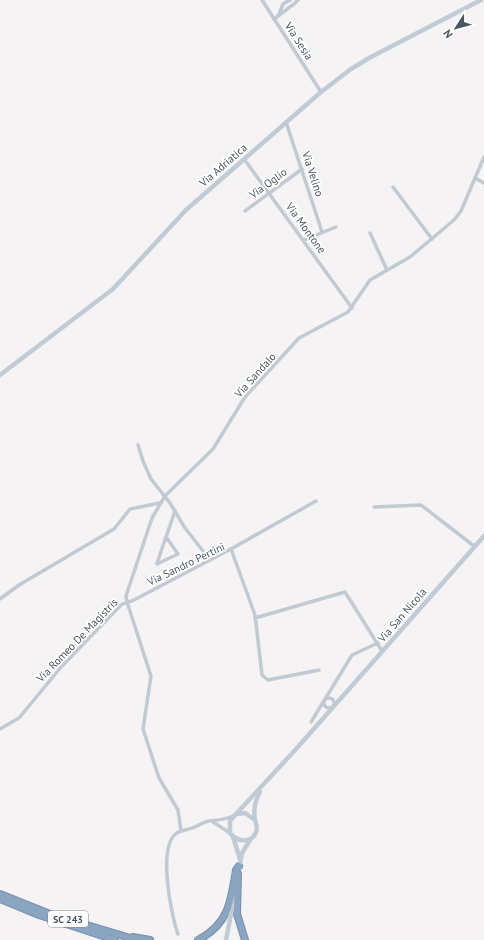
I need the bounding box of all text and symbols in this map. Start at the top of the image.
north arrow [436,8,476,48]
street label: Via Sesia [281,19,316,62]
text: N [440,27,456,41]
street label: Via Adriatica [195,140,250,190]
street label: Via Velino [299,149,327,198]
street label: Via Oglio [246,165,290,202]
street label: Via Montone [282,199,329,256]
street label: Via Sandalo [231,350,279,401]
street label: Via Sandro Pertini [144,539,227,589]
street label: Via San Nicola [374,585,429,646]
street label: Via Romeo De Magistris [33,595,121,686]
road number: SC 243 [48,911,88,927]

